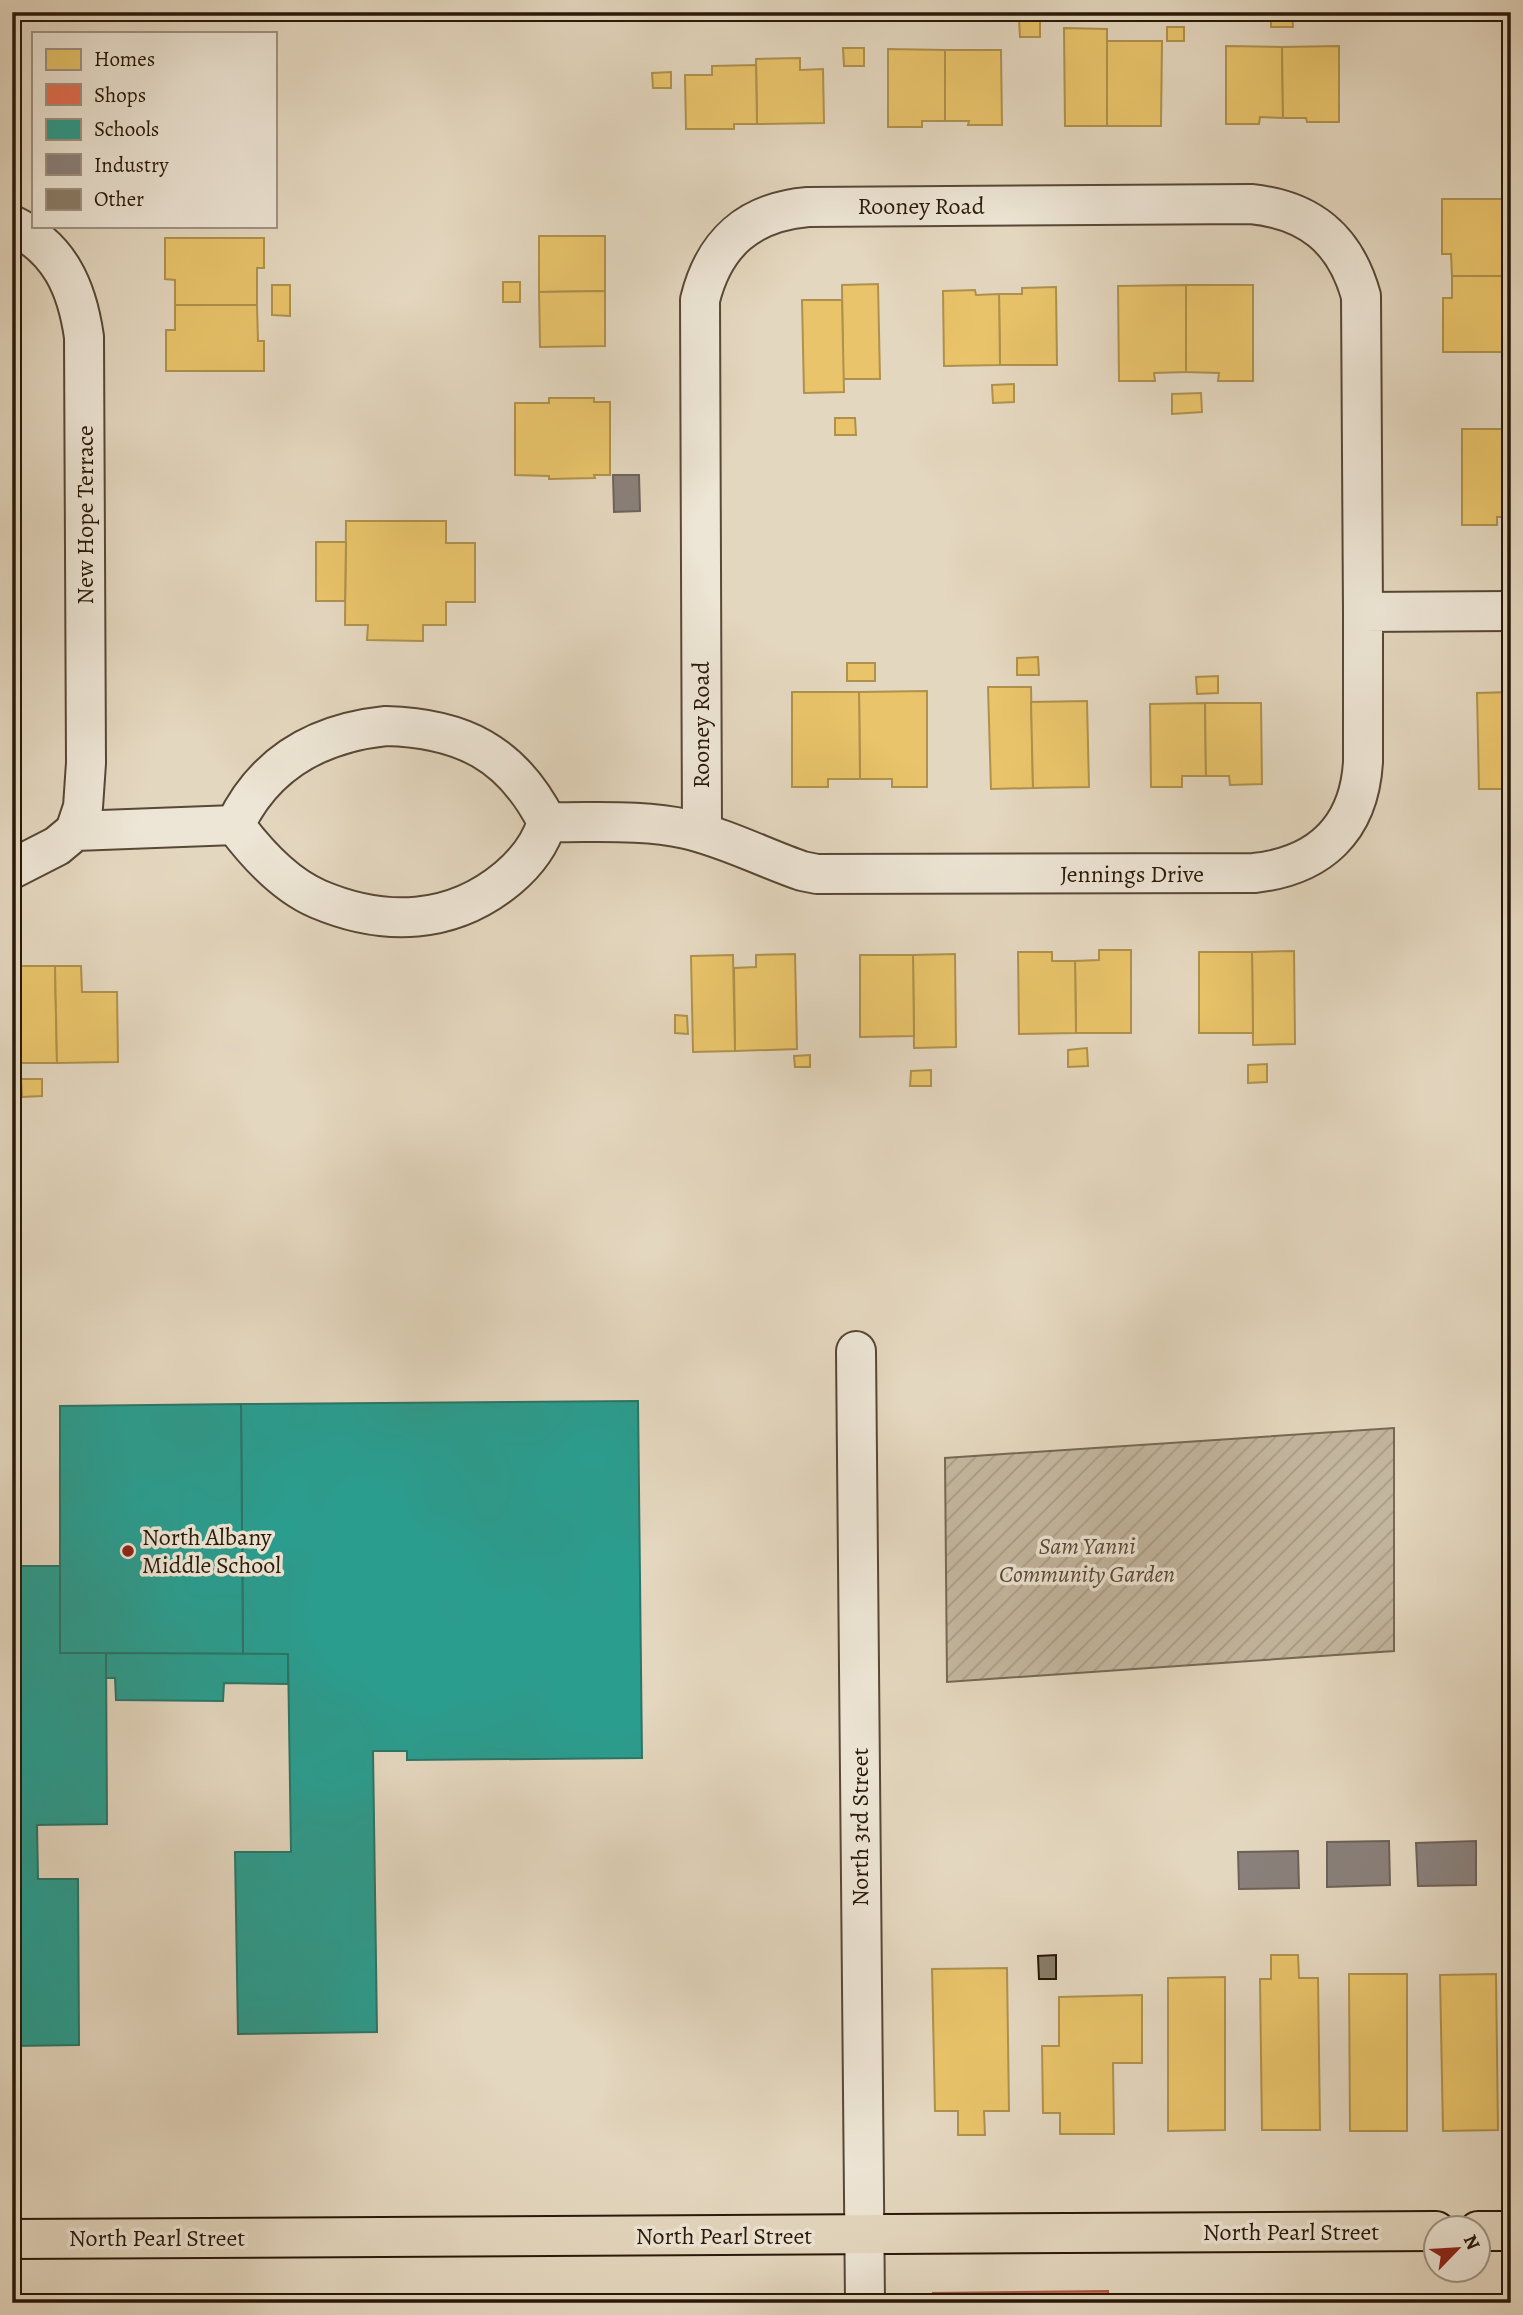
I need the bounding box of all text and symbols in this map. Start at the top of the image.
legend [32,32,276,228]
text: Homes [94,45,155,73]
text: Shops [94,81,146,109]
text: Schools [94,115,159,143]
text: Industry [94,151,169,179]
text: Other [94,185,144,213]
street label: Rooney Road [857,190,985,222]
street label: New Hope Terrace [69,425,101,605]
street label: Rooney Road [685,661,717,789]
street label: Jennings Drive [1060,858,1204,890]
place label: North Albany Middle School [142,1521,281,1581]
park label: Sam Yanni Community Garden [999,1530,1175,1590]
marker: North Albany Middle School [120,1543,136,1559]
street label: North 3rd Street [844,1747,876,1907]
north arrow [1422,2214,1492,2284]
street label: North Pearl Street [1203,2216,1379,2248]
street label: North Pearl Street [636,2220,812,2252]
street label: North Pearl Street [69,2222,245,2254]
text: N [1457,2230,1486,2254]

